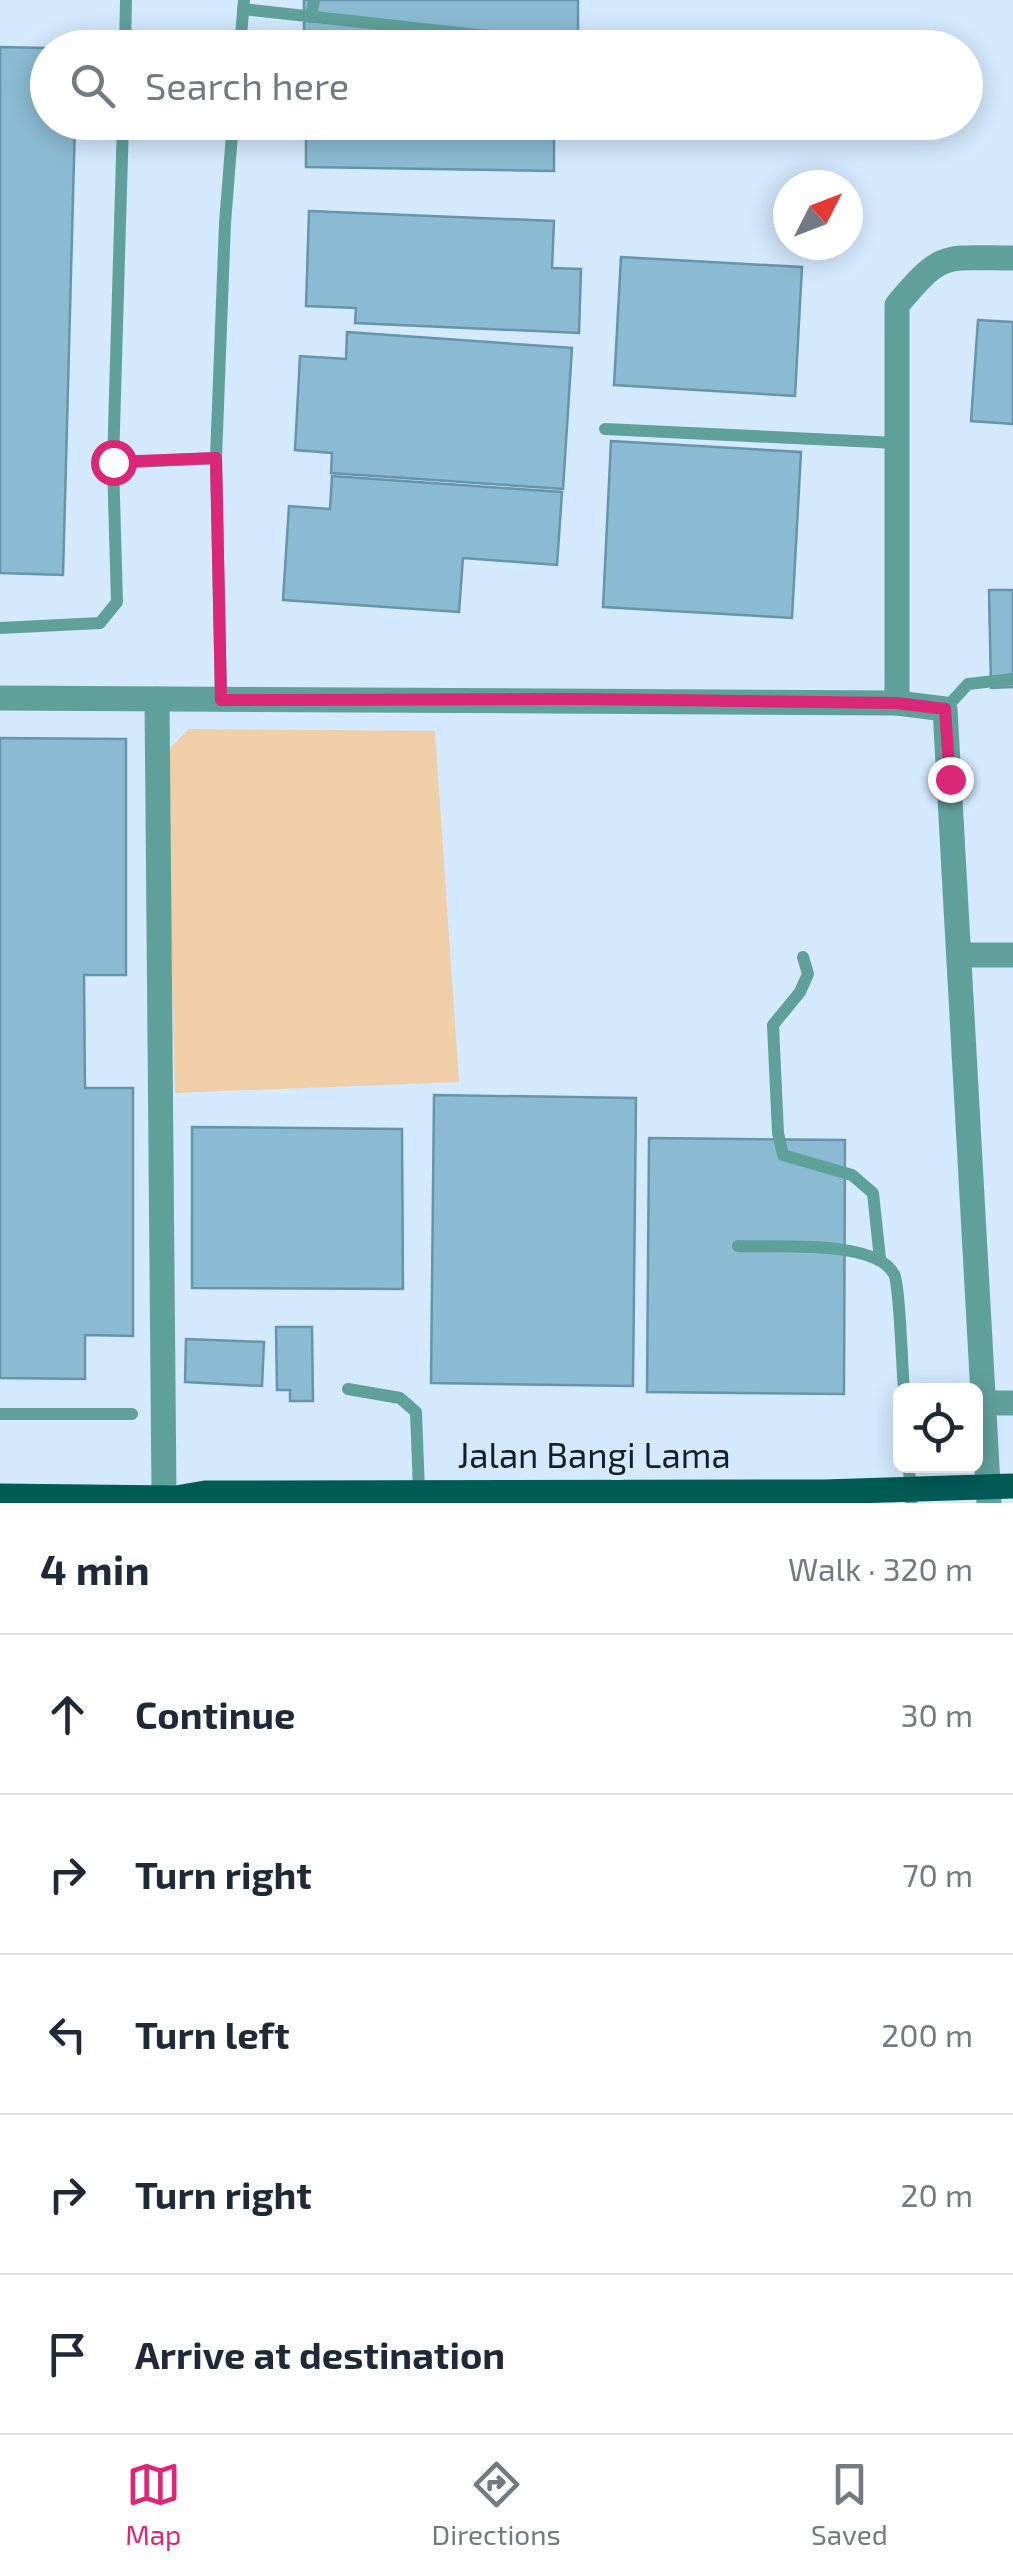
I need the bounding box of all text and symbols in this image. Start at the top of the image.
search box [30,30,983,140]
icon: search [65,58,120,113]
text: Search here [145,62,349,108]
north arrow [773,170,863,260]
route start [91,440,137,486]
route end [928,757,974,803]
map controls [893,1383,983,1473]
button: locate [893,1383,983,1473]
street label: Jalan Bangi Lama [457,1433,731,1475]
text: 4 min [40,1543,150,1593]
text: Walk · 320 m [788,1549,973,1587]
icon: ahead [40,1687,95,1742]
text: Continue [135,1691,295,1737]
text: 30 m [901,1695,973,1733]
icon: right [40,1847,95,1902]
text: Turn right [135,1851,312,1897]
text: 70 m [902,1855,973,1893]
icon: left [40,2007,95,2062]
text: Turn left [135,2011,290,2057]
text: 200 m [881,2015,973,2053]
icon: right [40,2167,95,2222]
text: Turn right [135,2171,312,2217]
text: 20 m [901,2175,973,2213]
icon: arrive [40,2327,95,2382]
text: Arrive at destination [135,2331,505,2377]
tab: Map [125,2457,181,2551]
tab: Directions [432,2457,561,2551]
tab: Saved [811,2457,888,2551]

